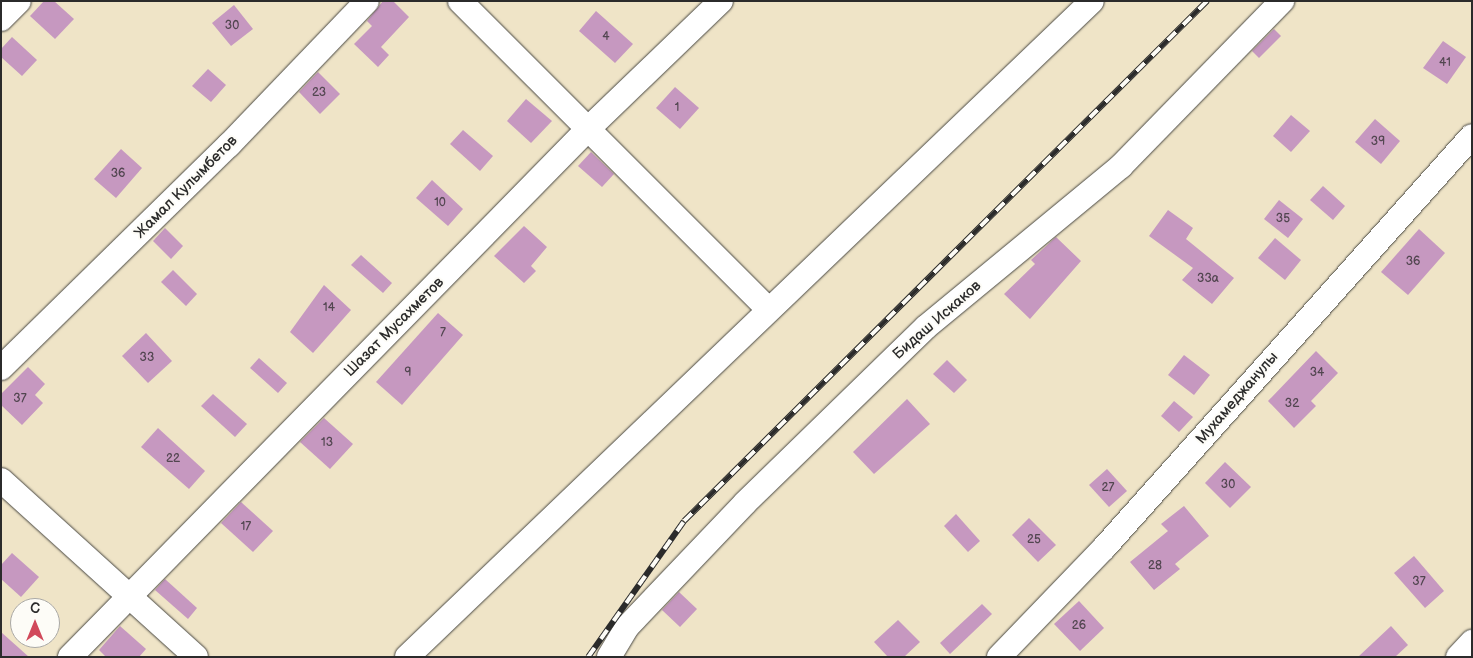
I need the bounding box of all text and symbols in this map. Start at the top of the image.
house number: 30 [225,19,239,33]
house number: 4 [602,30,610,44]
house number: 41 [1439,56,1451,70]
house number: 23 [312,86,326,100]
house number: 1 [675,101,679,115]
street label: Жамал Кулымбетов [131,132,241,242]
house number: 39 [1371,135,1385,149]
house number: 36 [111,167,125,181]
house number: 10 [434,196,446,210]
house number: 35 [1276,212,1290,226]
house number: 36 [1406,255,1420,269]
house number: 33а [1197,272,1219,286]
street label: Шазат Мусахметов [340,273,448,381]
street label: Бидаш Искаков [889,277,985,363]
house number: 14 [323,301,335,315]
house number: 7 [440,326,446,340]
street label: Мухамеджанулы [1192,348,1282,448]
house number: 33 [140,351,154,365]
house number: 9 [405,366,411,380]
house number: 34 [1310,366,1324,380]
house number: 37 [13,392,27,406]
house number: 32 [1285,397,1299,411]
house number: 13 [321,436,333,450]
house number: 22 [166,452,180,466]
house number: 30 [1221,478,1235,492]
house number: 27 [1102,481,1114,495]
house number: 17 [241,520,251,534]
house number: 25 [1027,533,1041,547]
house number: 28 [1148,559,1162,573]
house number: 37 [1412,575,1426,589]
north arrow [10,598,60,648]
text: С [30,600,40,617]
house number: 26 [1072,619,1086,633]

